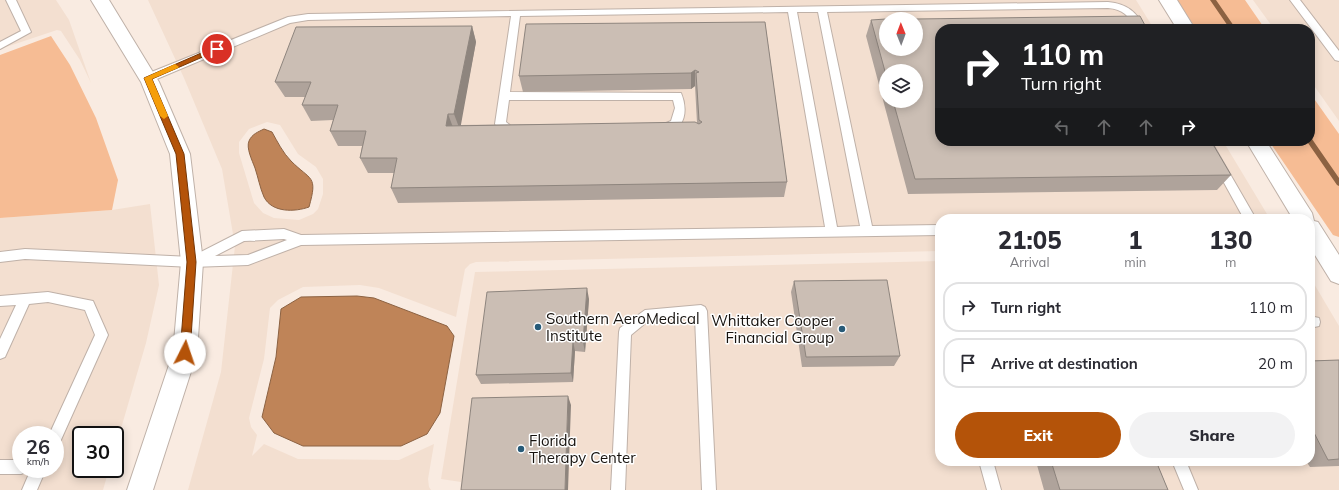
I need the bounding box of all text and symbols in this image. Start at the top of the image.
north arrow [879,12,923,56]
map controls [879,12,923,108]
pin [200,32,234,66]
text: 110 m [1021,37,1104,72]
icon: arrive [206,38,228,60]
icon: right [955,40,1007,92]
button: layers [879,64,923,108]
text: Turn right [1021,72,1101,95]
icon: left [1051,116,1073,138]
icon: ahead [1093,116,1115,138]
icon: ahead [1135,116,1157,138]
icon: right [1177,116,1199,138]
text: 21:05 [998,225,1062,255]
text: 1 [1128,225,1143,255]
text: 130 [1209,225,1252,255]
text: Arrival [1010,254,1050,270]
text: min [1124,254,1146,270]
text: m [1225,254,1236,270]
icon: right [957,296,979,318]
text: Turn right [991,298,1061,317]
text: 110 m [1249,298,1293,317]
place label: Southern AeroMedical Institute [546,309,699,345]
place label: Whittaker Cooper Financial Group [711,311,835,347]
marker: Southern AeroMedical Institute [533,322,543,332]
marker: Whittaker Cooper Financial Group [837,324,847,334]
position arrow [164,332,206,374]
icon: arrive [957,352,979,374]
text: Arrive at destination [991,354,1138,373]
text: 20 m [1258,354,1293,373]
button: Exit [955,412,1121,458]
button: Share [1129,412,1295,458]
speed limit sign: 30 [72,426,124,478]
place label: Florida Therapy Center [529,431,636,467]
text: 26 [26,434,50,459]
marker: Florida Therapy Center [516,444,526,454]
text: km/h [27,455,49,468]

